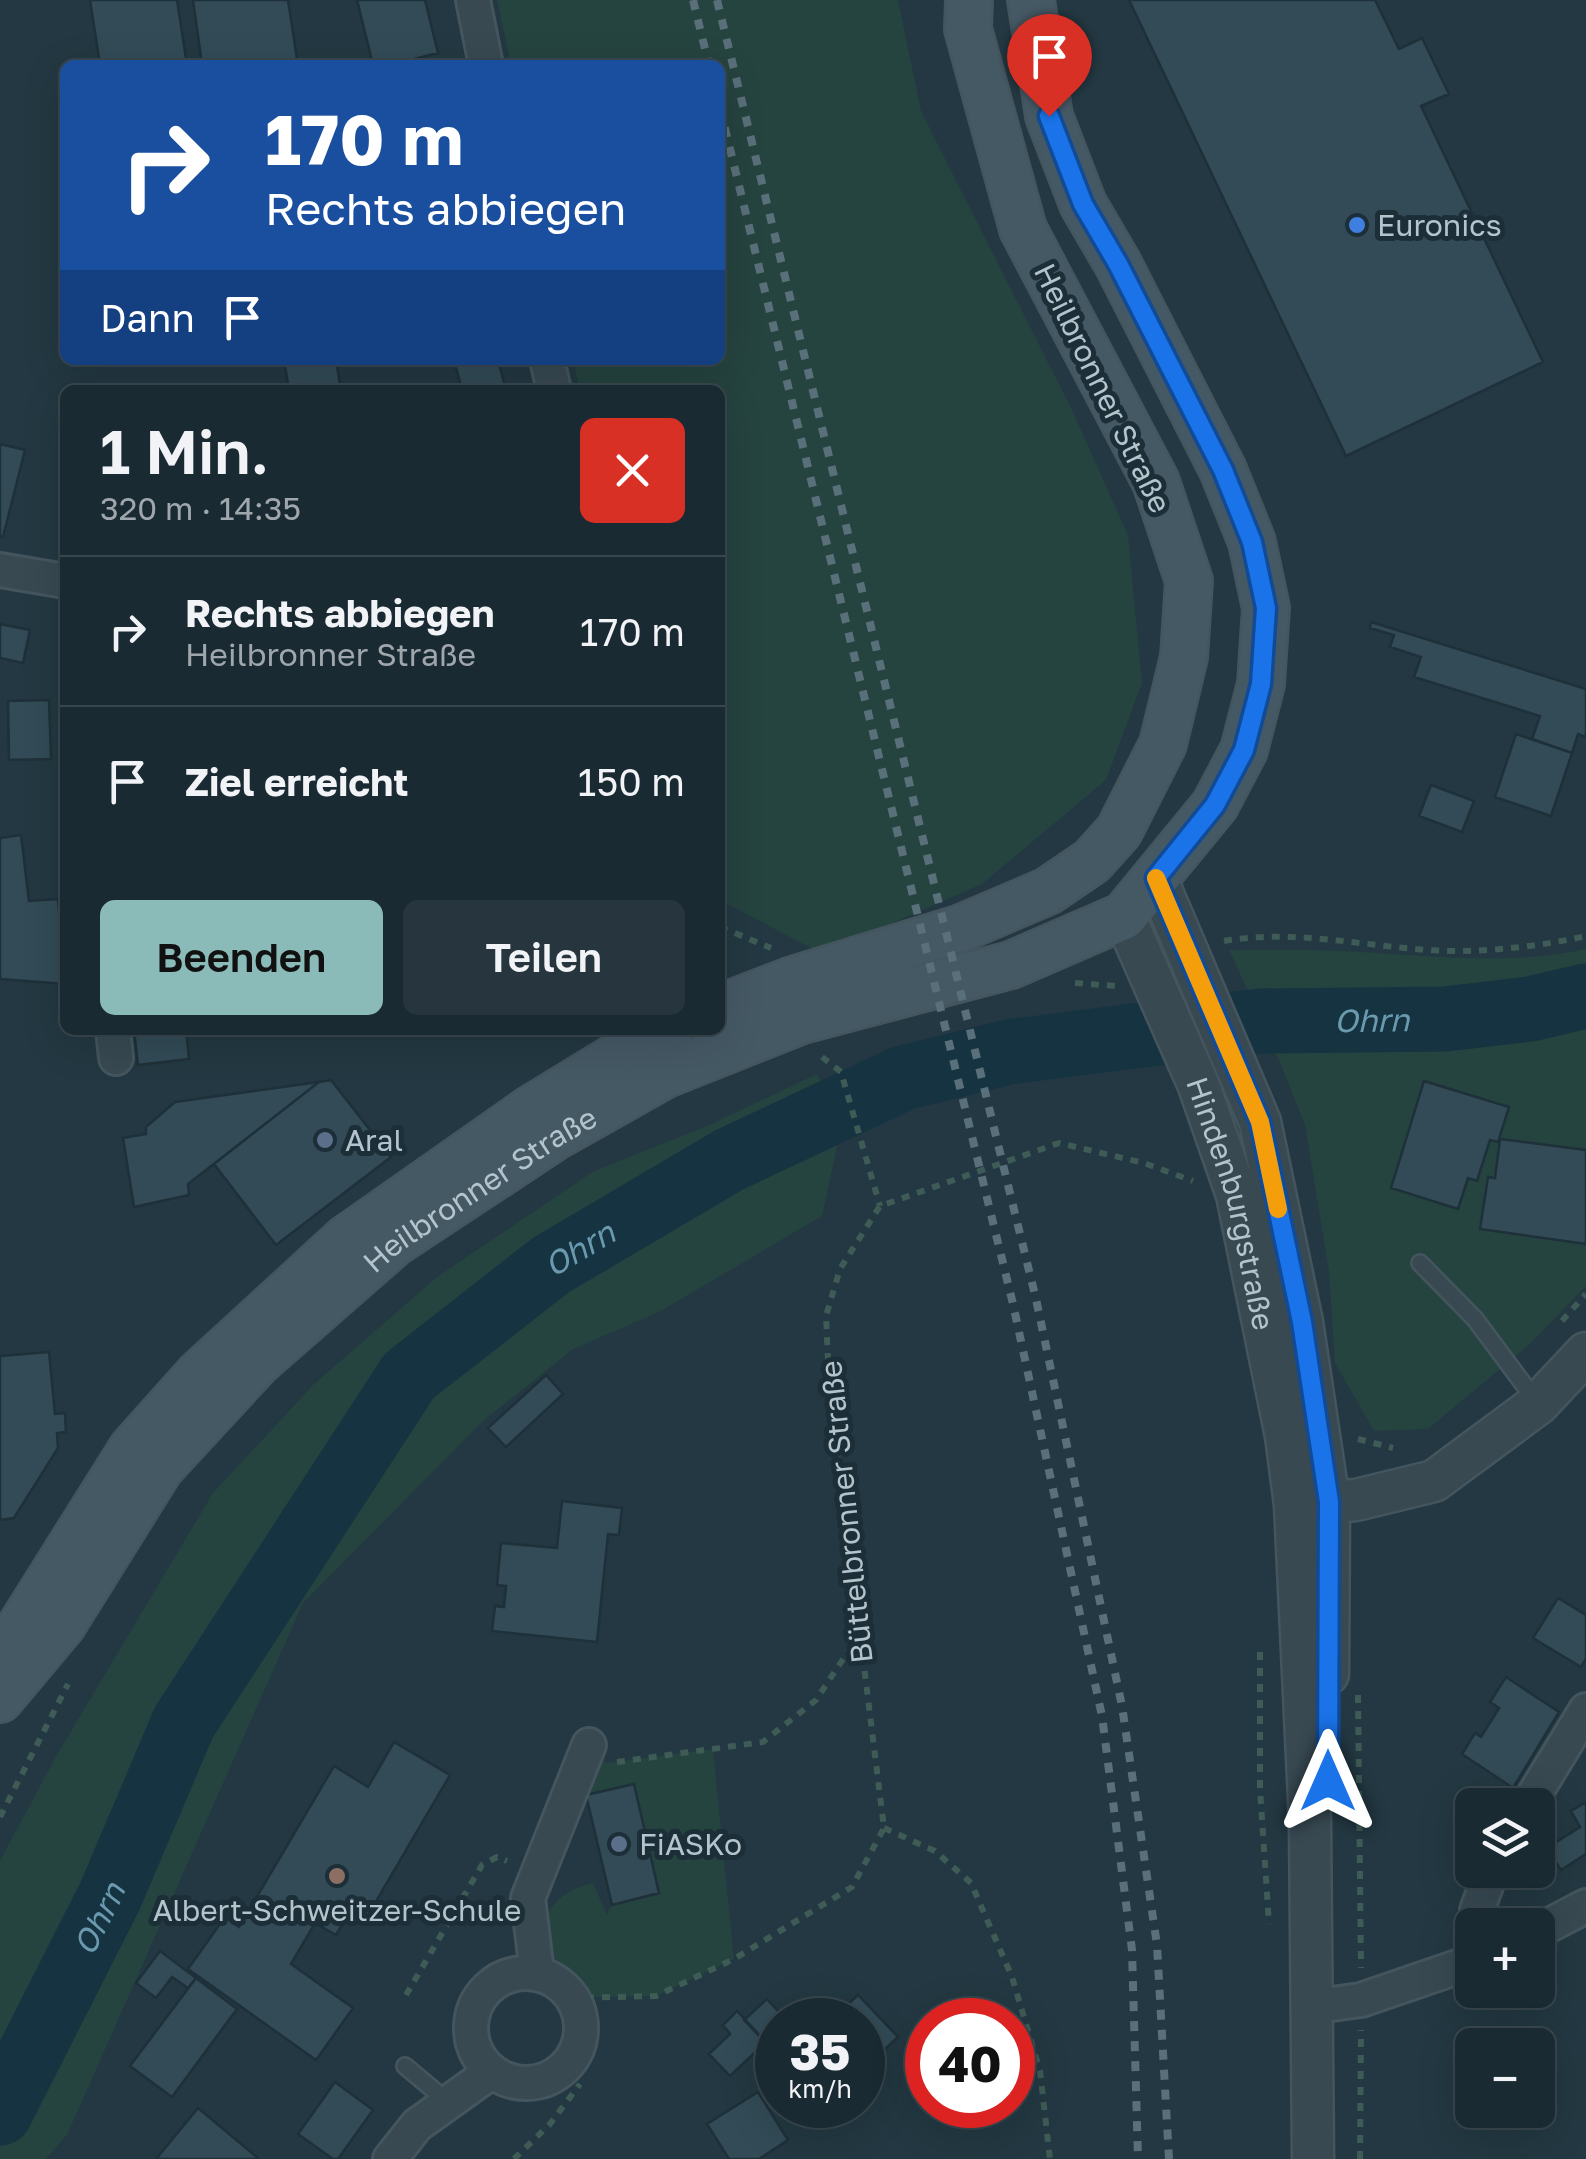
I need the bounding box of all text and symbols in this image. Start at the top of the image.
pin [1007,14,1092,117]
icon: arrive [1022,29,1077,84]
text: 170 m [265,96,463,180]
icon: right [100,100,230,230]
text: Rechts abbiegen [265,181,627,235]
place label: Euronics [1377,207,1502,243]
marker: Euronics [1346,214,1368,236]
street label: Heilbronner Straße [1027,257,1179,519]
icon: arrive [215,290,270,345]
text: Dann [100,295,195,340]
text: 1 Min. [100,415,269,487]
button: close [580,418,685,523]
text: 320 m · 14:35 [100,489,301,527]
text: Rechts abbiegen [185,590,494,635]
icon: right [100,604,155,659]
text: 170 m [580,609,685,654]
text: Heilbronner Straße [185,635,476,673]
icon: arrive [100,754,155,809]
text: Ziel erreicht [185,759,408,804]
text: 150 m [578,759,685,804]
button: Beenden [100,900,383,1015]
button: Teilen [403,900,685,1015]
water label: Ohrn [1334,1000,1411,1039]
street label: Hindenburgstraße [1179,1072,1282,1333]
street label: Heilbronner Straße [356,1099,603,1280]
place label: Aral [345,1122,403,1158]
marker: Aral [314,1129,336,1151]
water label: Ohrn [537,1212,622,1284]
street label: Büttelbronner Straße [812,1359,880,1665]
position arrow [1276,1729,1380,1833]
map controls [1455,1788,1555,2128]
button: layers [1455,1788,1555,1888]
place label: FiASKo [639,1826,742,1862]
marker: FiASKo [608,1833,630,1855]
marker: Albert-Schweitzer-Schule [326,1865,348,1887]
water label: Ohrn [65,1876,133,1961]
place label: Albert-Schweitzer-Schule [153,1892,521,1928]
button: + [1455,1908,1555,2008]
speed limit sign: 40 [905,1998,1035,2128]
text: 35 [789,2021,850,2081]
button: − [1455,2028,1555,2128]
text: km/h [788,2073,852,2104]

